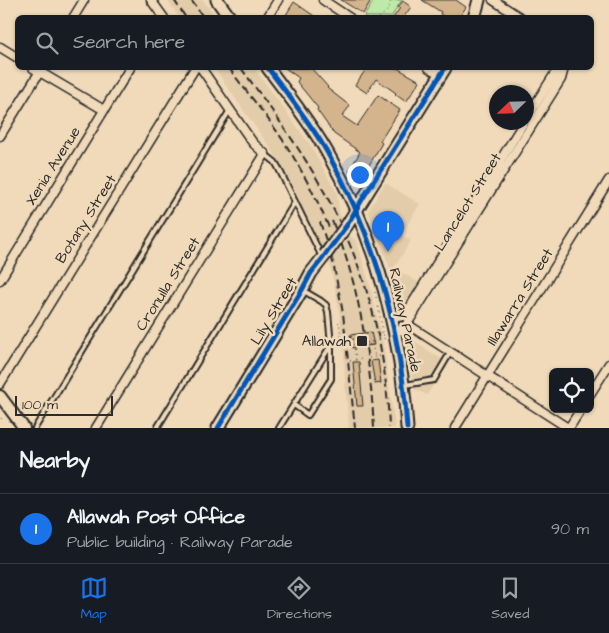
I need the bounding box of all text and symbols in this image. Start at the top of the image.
search box [15,15,594,70]
icon: search [33,29,61,57]
text: Search here [73,29,185,56]
north arrow [489,85,534,130]
street label: Xenia Avenue [20,123,86,209]
street label: Lancelot Street [429,149,507,255]
your location [347,162,373,188]
street label: Botany Street [50,171,122,268]
pin: 1 [372,211,404,252]
street label: Cronulla Street [131,233,205,335]
street label: Illawarra Street [482,244,558,350]
street label: Railway Parade [383,266,426,374]
street label: Lily Street [246,273,303,349]
place label: Allawah [302,331,352,352]
marker: Allawah [355,334,369,348]
map controls [549,368,594,413]
button: locate [549,368,594,413]
scale bar [15,393,112,416]
text: 100 m [22,395,58,415]
text: Nearby [20,446,90,475]
text: Allawah Post Office [67,504,245,531]
text: 1 [35,518,37,540]
text: 90 m [551,518,589,540]
text: Public building · Railway Parade [67,531,293,553]
tab: Map [80,574,108,624]
tab: Directions [267,574,332,624]
tab: Saved [491,574,529,624]

